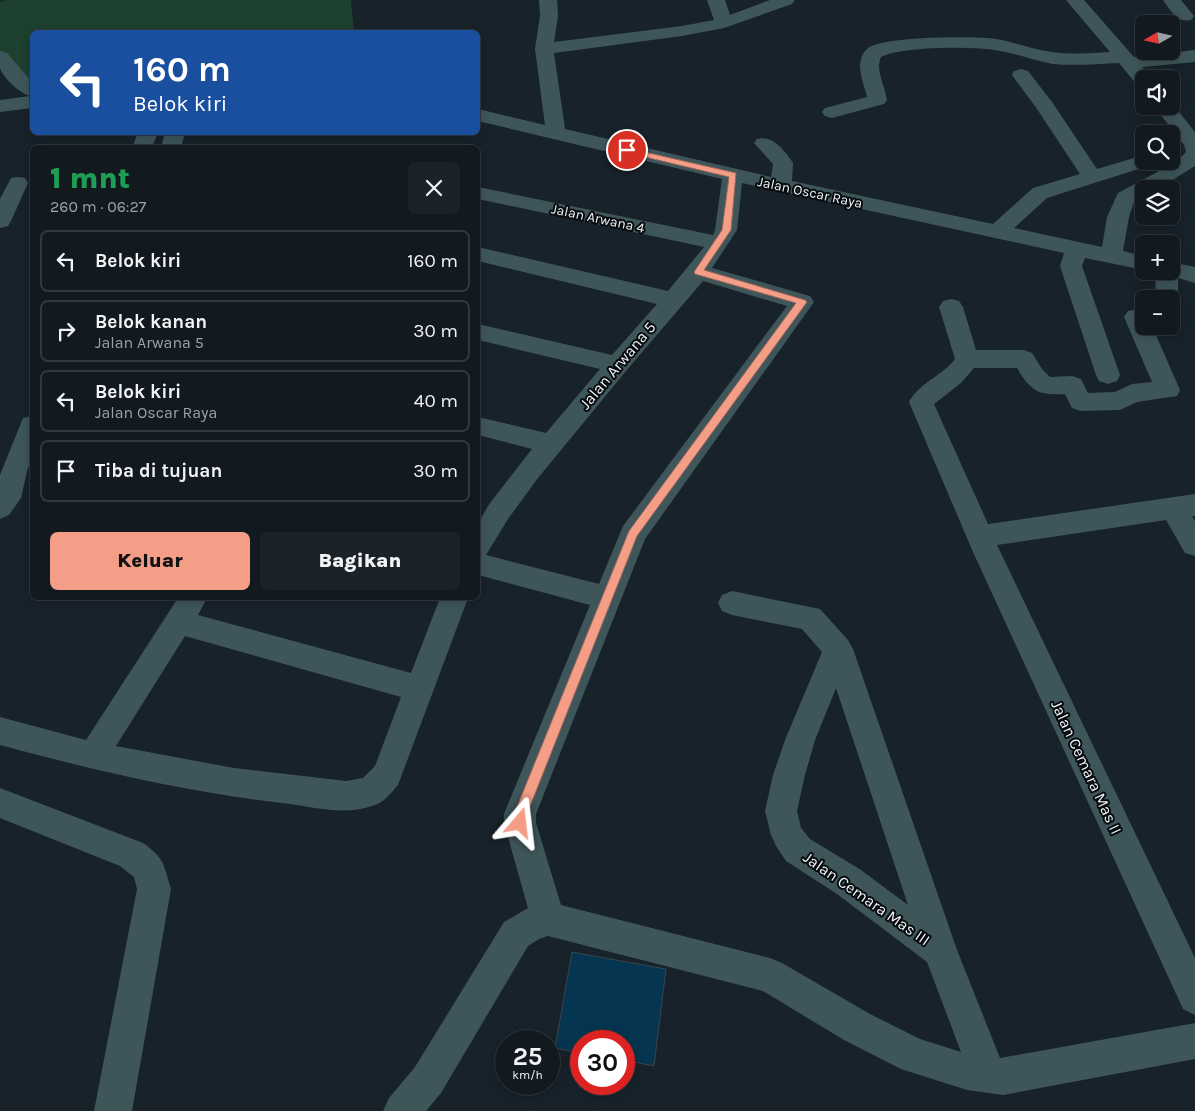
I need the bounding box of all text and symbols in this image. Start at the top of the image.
north arrow [1135,15,1180,60]
map controls [1135,15,1180,335]
text: 160 m [133,49,231,90]
icon: left [50,50,115,115]
button: sound [1135,70,1180,115]
text: Belok kiri [133,91,227,117]
button: search [1135,125,1180,170]
pin [606,129,648,171]
icon: arrive [613,136,641,164]
text: 1 mnt [50,160,130,196]
button: close [408,162,460,214]
street label: Jalan Oscar Raya [756,173,864,212]
button: layers [1135,180,1180,225]
text: 260 m · 06:27 [50,197,146,216]
street label: Jalan Arwana 4 [550,200,646,237]
button: + [1135,235,1180,280]
icon: left [52,247,80,275]
text: Belok kiri [95,250,181,272]
text: 160 m [407,250,458,272]
button: − [1135,290,1180,335]
text: Belok kanan [95,311,207,333]
icon: right [52,317,80,345]
street label: Jalan Arwana 5 [575,318,660,413]
text: 30 m [413,320,458,342]
text: Jalan Arwana 5 [95,333,204,352]
text: Belok kiri [95,381,181,403]
icon: left [52,387,80,415]
text: 40 m [414,390,458,412]
text: Jalan Oscar Raya [95,403,217,422]
icon: arrive [52,457,80,485]
text: Tiba di tujuan [95,460,222,482]
text: 30 m [413,460,458,482]
button: Keluar [50,532,250,590]
button: Bagikan [260,532,460,590]
street label: Jalan Cemara Mas II [1047,697,1126,837]
position arrow [493,796,545,848]
street label: Jalan Cemara Mas III [800,848,934,949]
speed limit sign: 30 [570,1030,635,1095]
text: 25 [513,1042,542,1071]
text: km/h [512,1068,543,1082]

